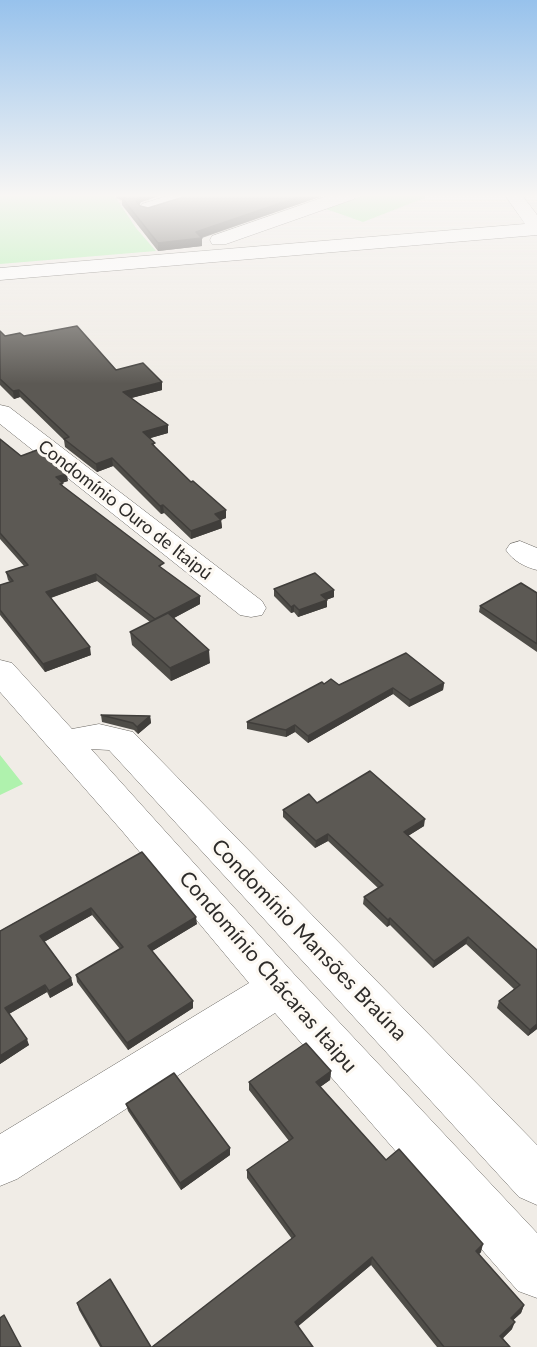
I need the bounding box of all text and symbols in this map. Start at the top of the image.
street label: Condomínio Ouro de Itaipú [34,435,216,585]
street label: Condomínio Mansões Braúna [206,834,412,1046]
street label: Condomínio Chácaras Itaipu [174,866,362,1078]

